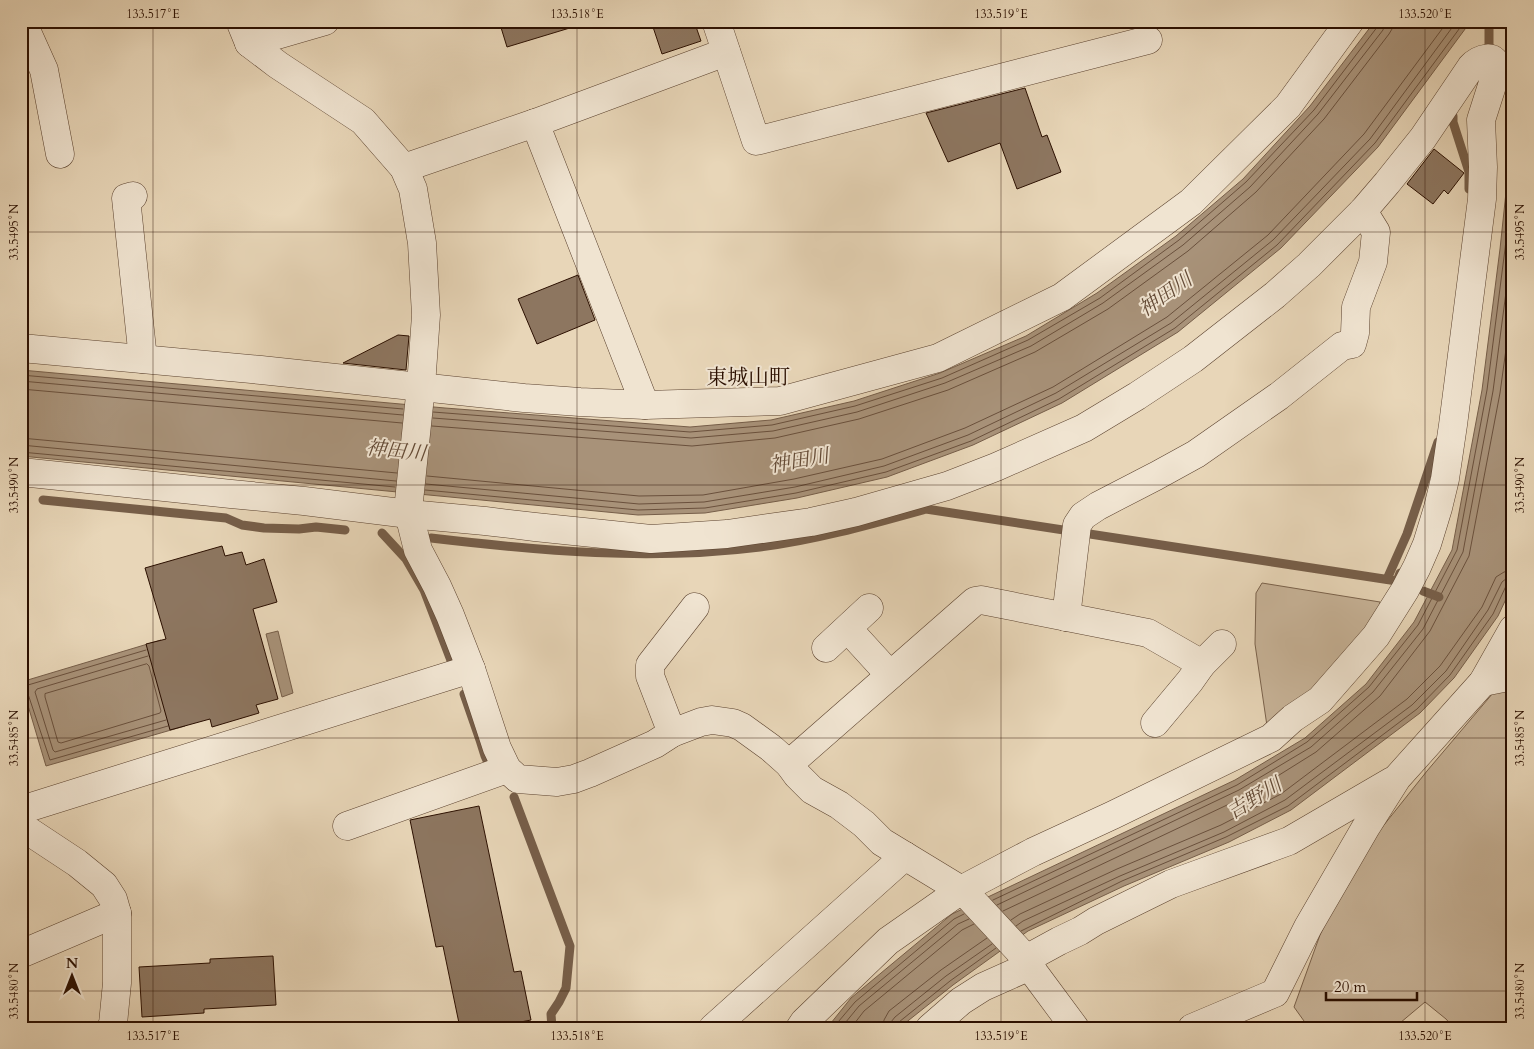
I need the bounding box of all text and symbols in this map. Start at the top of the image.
text: 133.517°E [126,6,180,22]
text: 133.518°E [550,6,604,22]
text: 133.519°E [974,6,1028,22]
text: 133.520°E [1398,6,1452,22]
text: 33.5495°N [6,203,22,260]
text: 33.5495°N [1512,203,1528,260]
water label: 神田川 [1133,265,1199,323]
district label: 東城山町 [706,363,790,392]
water label: 神田川 [365,434,429,467]
water label: 神田川 [767,442,833,479]
text: 33.5490°N [6,456,22,513]
text: 33.5490°N [1512,456,1528,513]
text: 33.5485°N [6,709,22,766]
text: 33.5485°N [1512,709,1528,766]
water label: 吉野川 [1222,770,1289,826]
north arrow [48,952,98,1002]
text: N [66,954,78,973]
text: 33.5480°N [6,962,22,1019]
text: 33.5480°N [1512,962,1528,1019]
scale bar [1326,969,1418,1001]
text: 20 m [1334,977,1366,997]
text: 133.517°E [126,1028,180,1044]
text: 133.518°E [550,1028,604,1044]
text: 133.519°E [974,1028,1028,1044]
text: 133.520°E [1398,1028,1452,1044]

